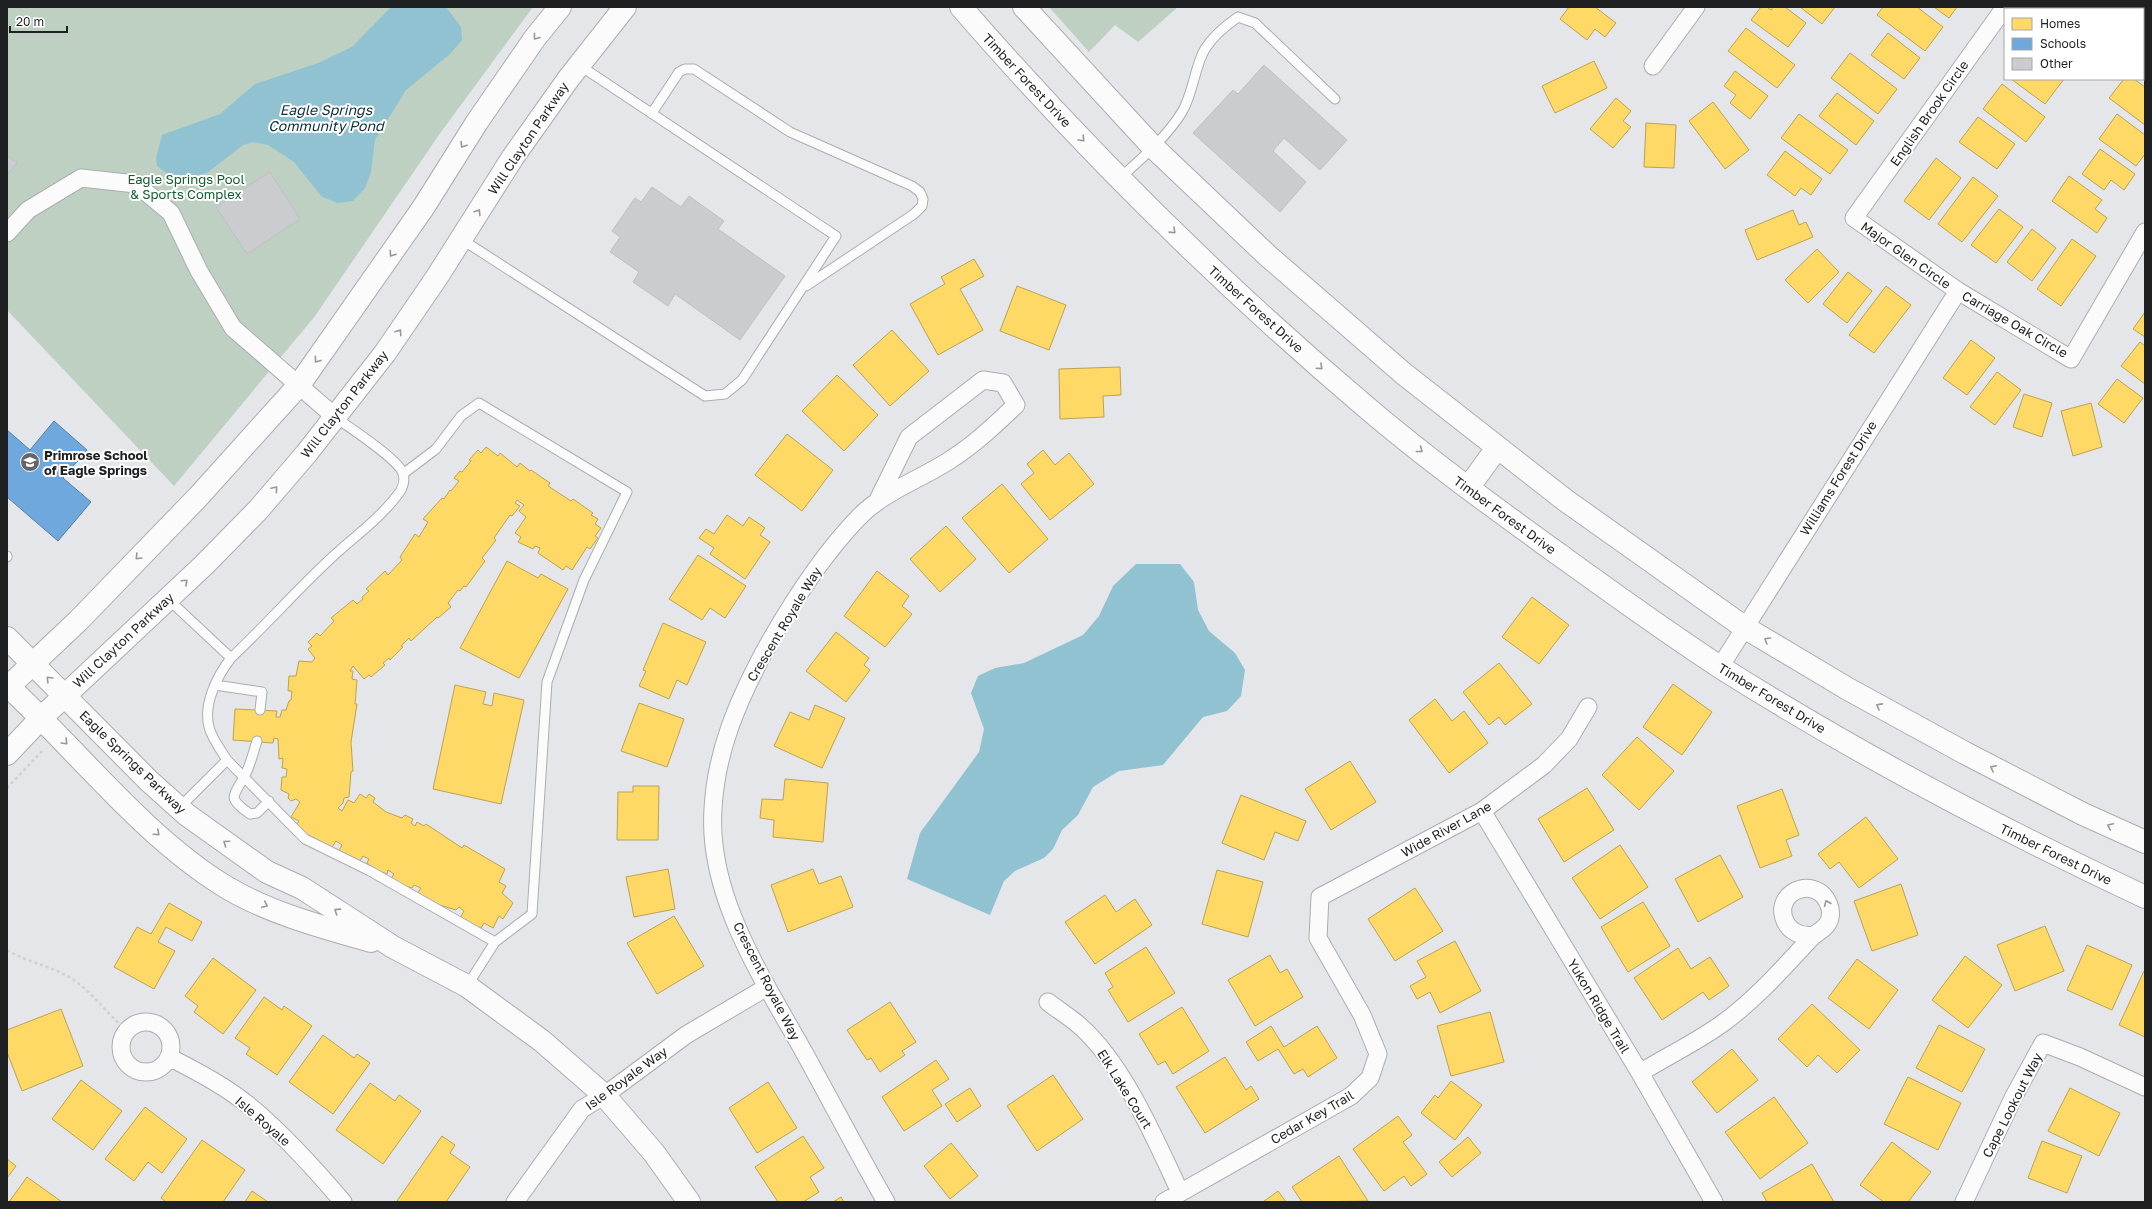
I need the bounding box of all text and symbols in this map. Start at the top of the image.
scale bar [10,8,67,34]
legend [2004,8,2144,80]
text: 20 m [16,14,44,29]
text: Homes [2040,16,2080,31]
street label: Timber Forest Drive [979,30,1075,130]
one-way arrow [533,33,540,40]
text: Schools [2040,36,2086,51]
text: Other [2040,56,2073,71]
street label: English Brook Circle [1886,57,1972,169]
street label: Will Clayton Parkway [484,78,572,197]
water label: Eagle Springs Community Pond [268,101,385,134]
one-way arrow [1077,134,1085,142]
one-way arrow [460,141,467,148]
park label: Eagle Springs Pool & Sports Complex [127,171,245,202]
one-way arrow [473,209,481,216]
street label: Major Glen Circle [1858,218,1954,292]
one-way arrow [1168,226,1176,234]
one-way arrow [389,250,397,257]
street label: Timber Forest Drive [1205,262,1307,356]
street label: Carriage Oak Circle [1959,287,2071,361]
one-way arrow [394,330,401,337]
street label: Will Clayton Parkway [297,346,392,461]
one-way arrow [314,356,322,363]
one-way arrow [1315,362,1323,369]
street label: Williams Forest Drive [1796,418,1880,538]
one-way arrow [1415,445,1422,452]
place label: Primrose School of Eagle Springs [44,447,148,478]
school or university icon: Primrose School of Eagle Springs [19,451,41,473]
street label: Timber Forest Drive [1451,473,1559,557]
one-way arrow [271,487,278,494]
one-way arrow [135,552,143,560]
street label: Crescent Royale Way [743,563,825,684]
one-way arrow [180,580,187,587]
street label: Will Clayton Parkway [69,588,177,691]
one-way arrow [1764,638,1771,645]
street label: Timber Forest Drive [1715,660,1829,736]
one-way arrow [47,677,54,684]
one-way arrow [1876,703,1883,710]
street label: Eagle Springs Parkway [76,707,190,818]
one-way arrow [60,737,68,745]
one-way arrow [1990,765,1998,773]
street label: Wide River Lane [1398,798,1494,860]
street label: Timber Forest Drive [1998,820,2114,888]
one-way arrow [2106,823,2114,831]
one-way arrow [153,829,160,836]
one-way arrow [224,841,231,848]
one-way arrow [260,900,268,908]
one-way arrow [1824,900,1832,907]
one-way arrow [334,908,341,916]
street label: Crescent Royale Way [730,919,804,1044]
street label: Yukon Ridge Trail [1564,956,1634,1056]
street label: Isle Royale Way [582,1042,671,1113]
street label: Elk Lake Court [1094,1046,1156,1132]
street label: Cape Lookout Way [1979,1049,2046,1160]
street label: Cedar Key Trail [1268,1087,1356,1147]
street label: Isle Royale [232,1093,294,1149]

